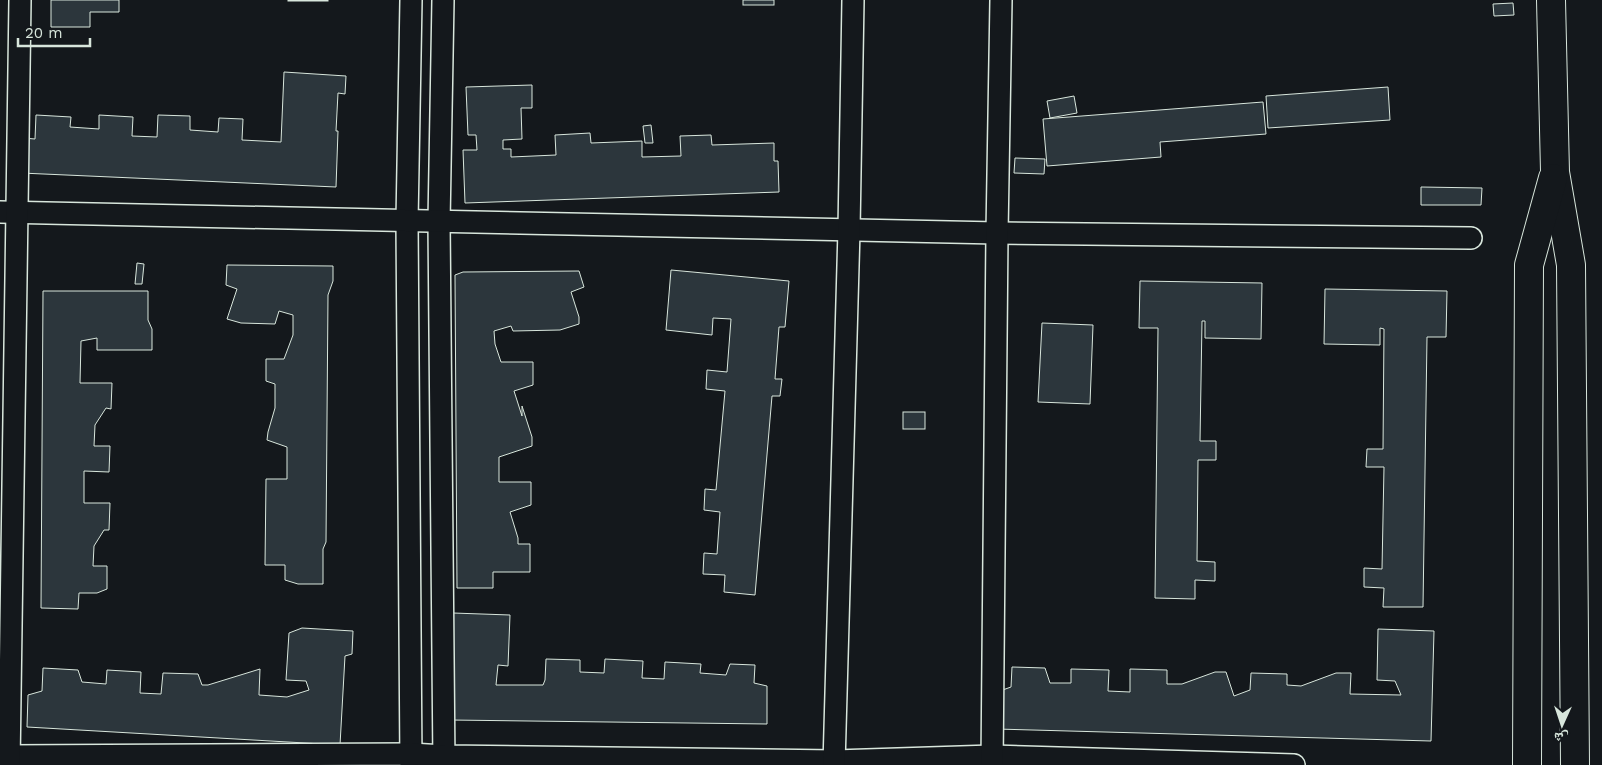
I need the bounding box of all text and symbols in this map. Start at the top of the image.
scale bar [18,15,90,47]
text: 20 m [25,24,63,42]
north arrow [1537,700,1587,750]
text: ش [1553,729,1569,746]

